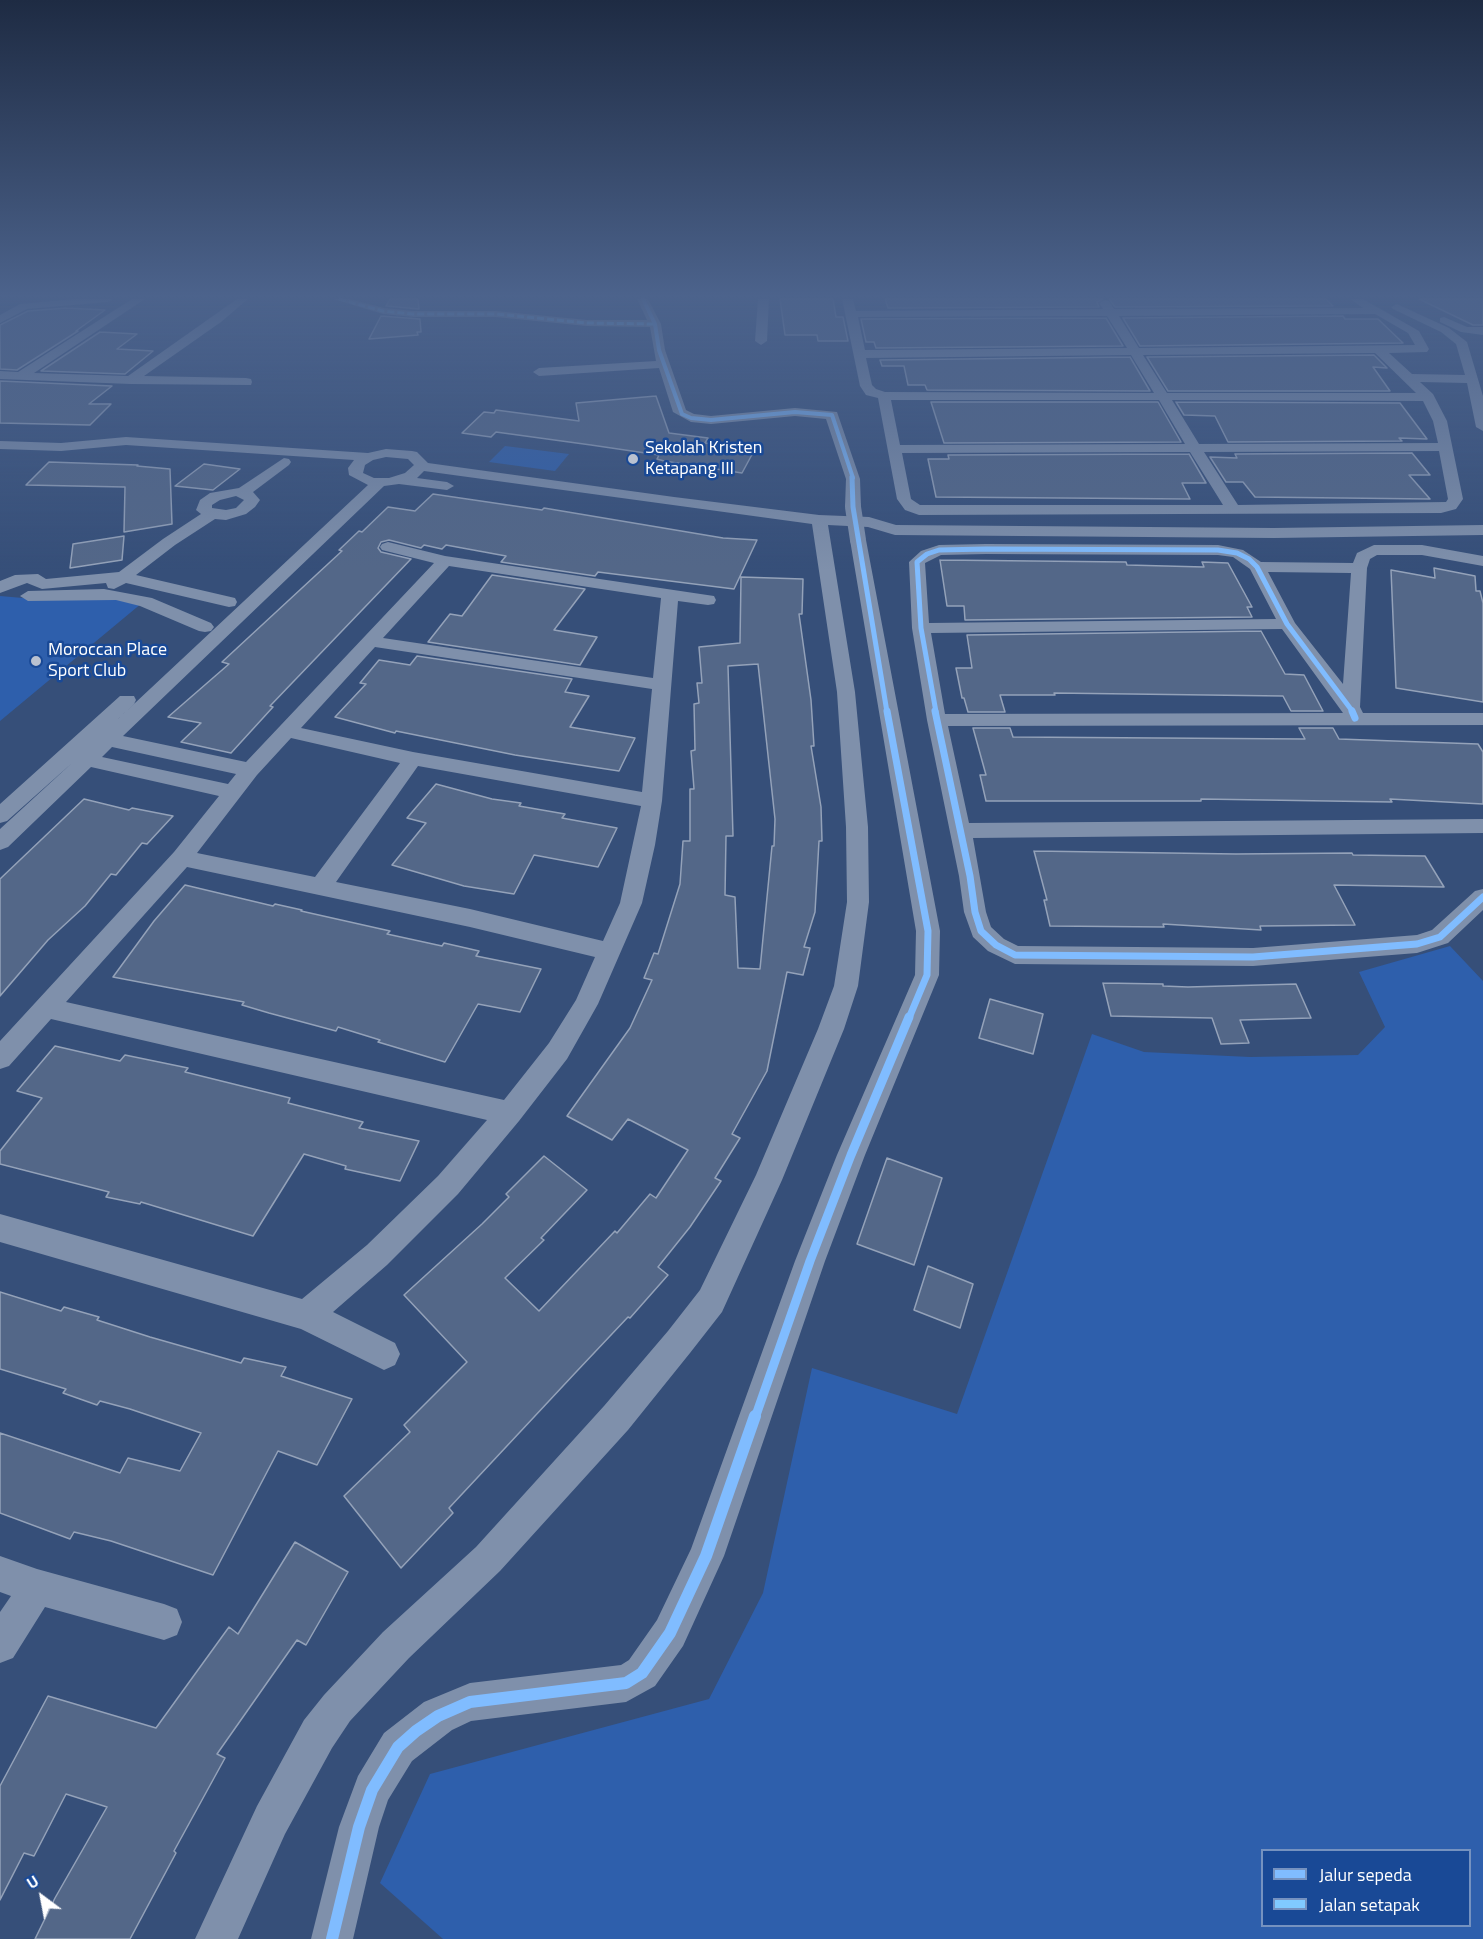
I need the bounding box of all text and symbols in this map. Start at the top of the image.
place label: Sekolah Kristen Ketapang III [645,438,762,480]
marker: Sekolah Kristen Ketapang III [626,452,640,466]
place label: Moroccan Place Sport Club [48,640,167,682]
marker: Moroccan Place Sport Club [29,654,43,668]
legend [1261,1849,1471,1927]
text: Jalur sepeda [1319,1861,1412,1888]
north arrow [12,1867,72,1927]
text: U [22,1869,43,1895]
text: Jalan setapak [1319,1891,1420,1918]

